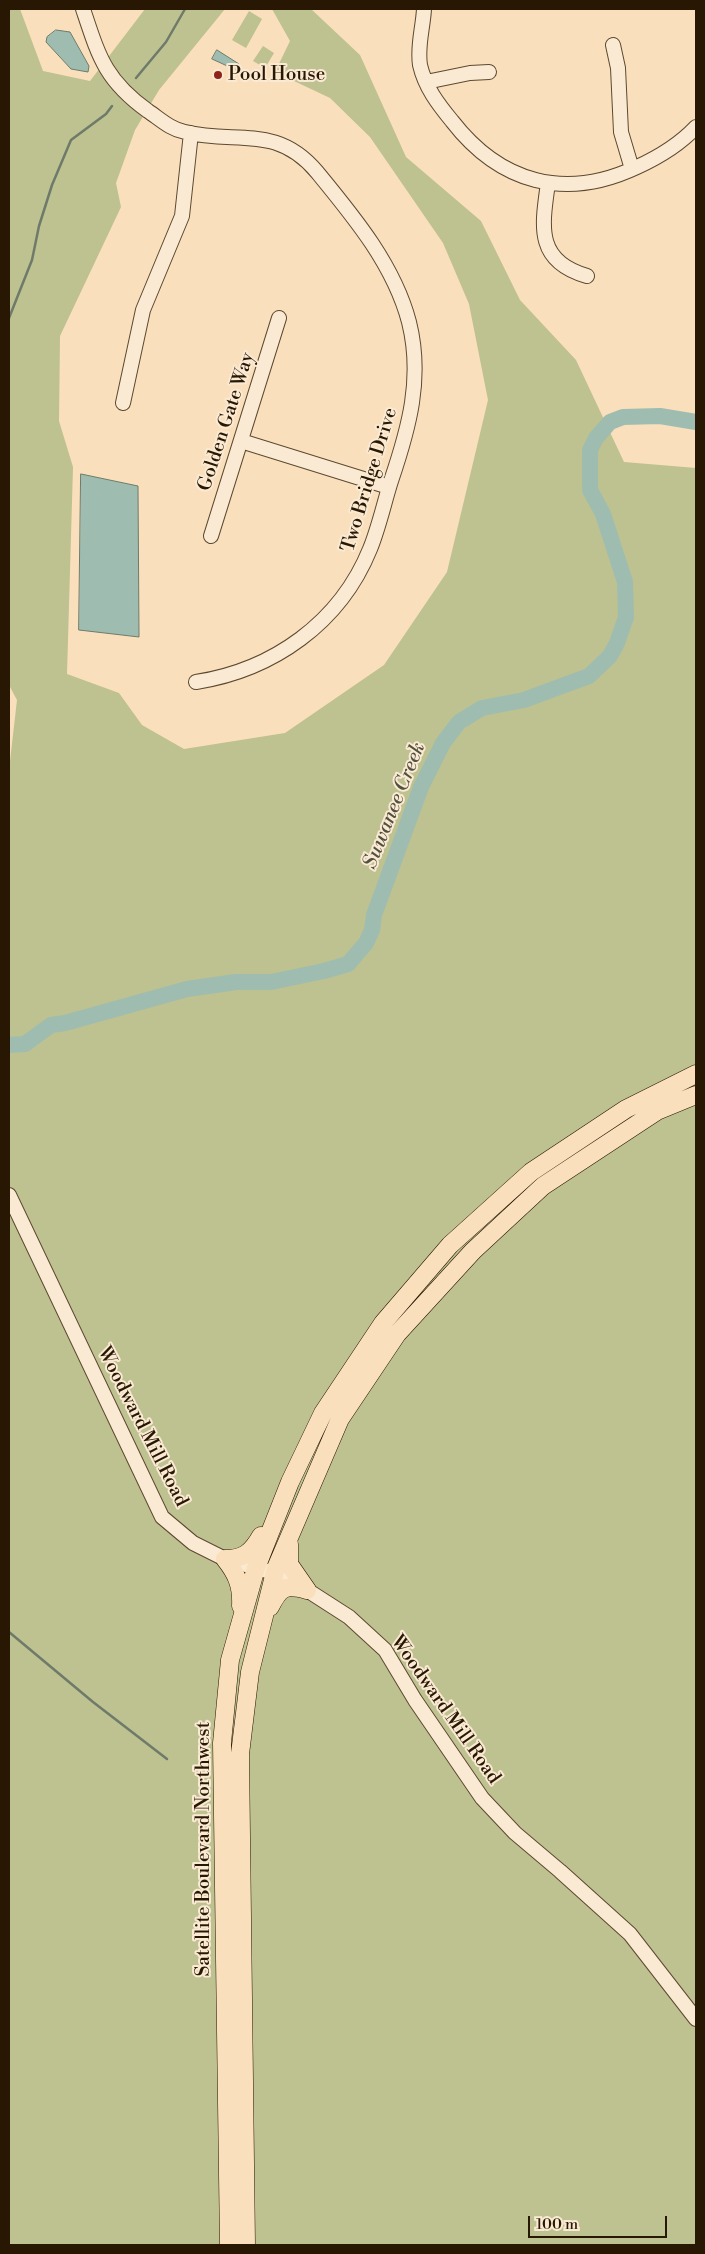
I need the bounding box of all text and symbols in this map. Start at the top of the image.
place label: Pool House [228,64,325,86]
marker: Pool House [212,69,224,81]
street label: Golden Gate Way [194,350,260,494]
street label: Two Bridge Drive [337,405,403,555]
water label: Suwanee Creek [359,739,431,873]
street label: Woodward Mill Road [92,1343,192,1511]
street label: Woodward Mill Road [385,1631,505,1789]
street label: Satellite Boulevard Northwest [193,1721,215,1977]
scale bar [530,2206,669,2238]
text: 100 m [536,2215,578,2234]

